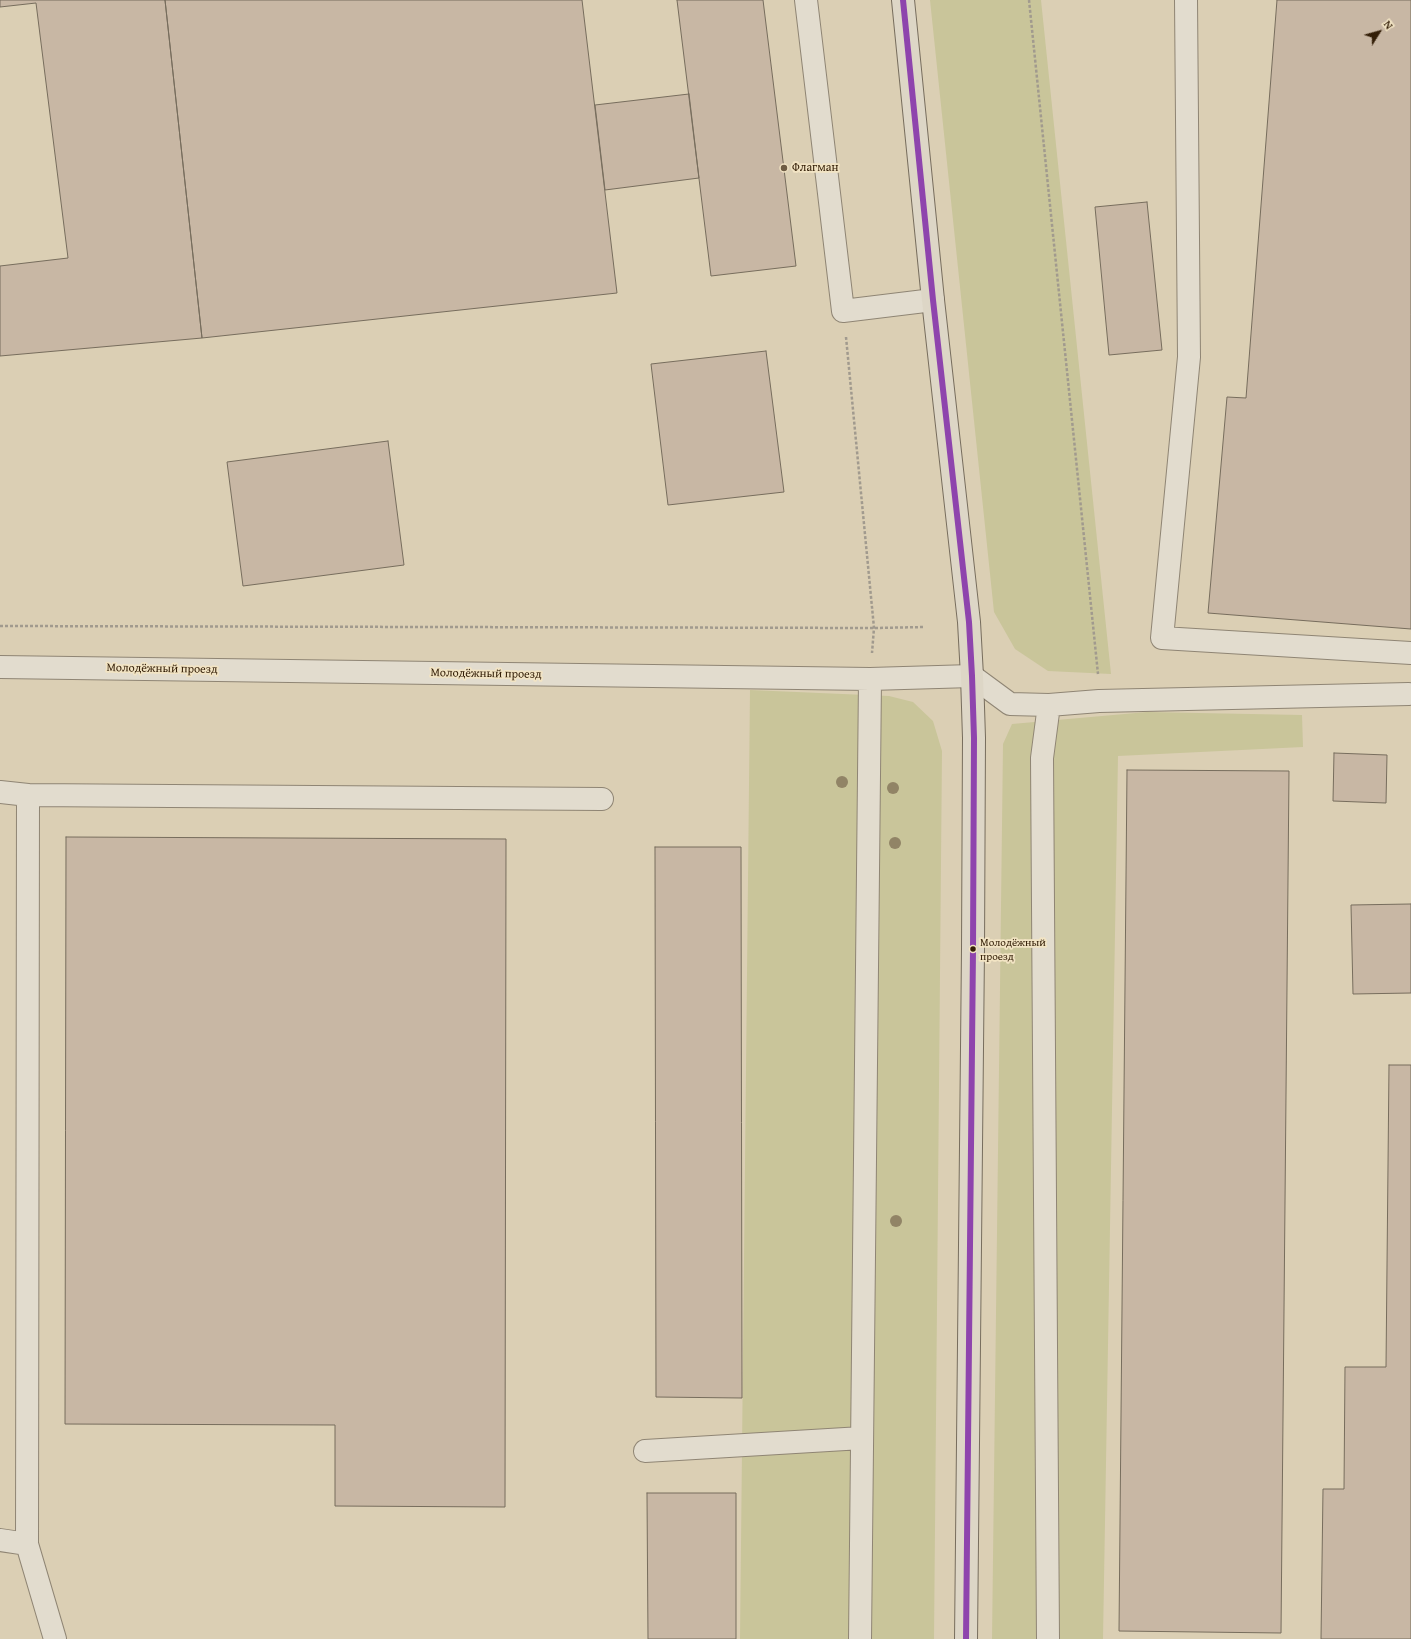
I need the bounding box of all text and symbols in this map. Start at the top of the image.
north arrow [1359,12,1399,52]
text: N [1380,17,1397,33]
place label: Флагман [792,161,838,175]
marker: Флагман [779,163,789,173]
street label: Молодёжный проезд [106,661,218,677]
street label: Молодёжный проезд [430,666,542,682]
place label: Молодёжный проезд [980,936,1046,962]
marker: Молодёжный проезд [968,944,978,954]

